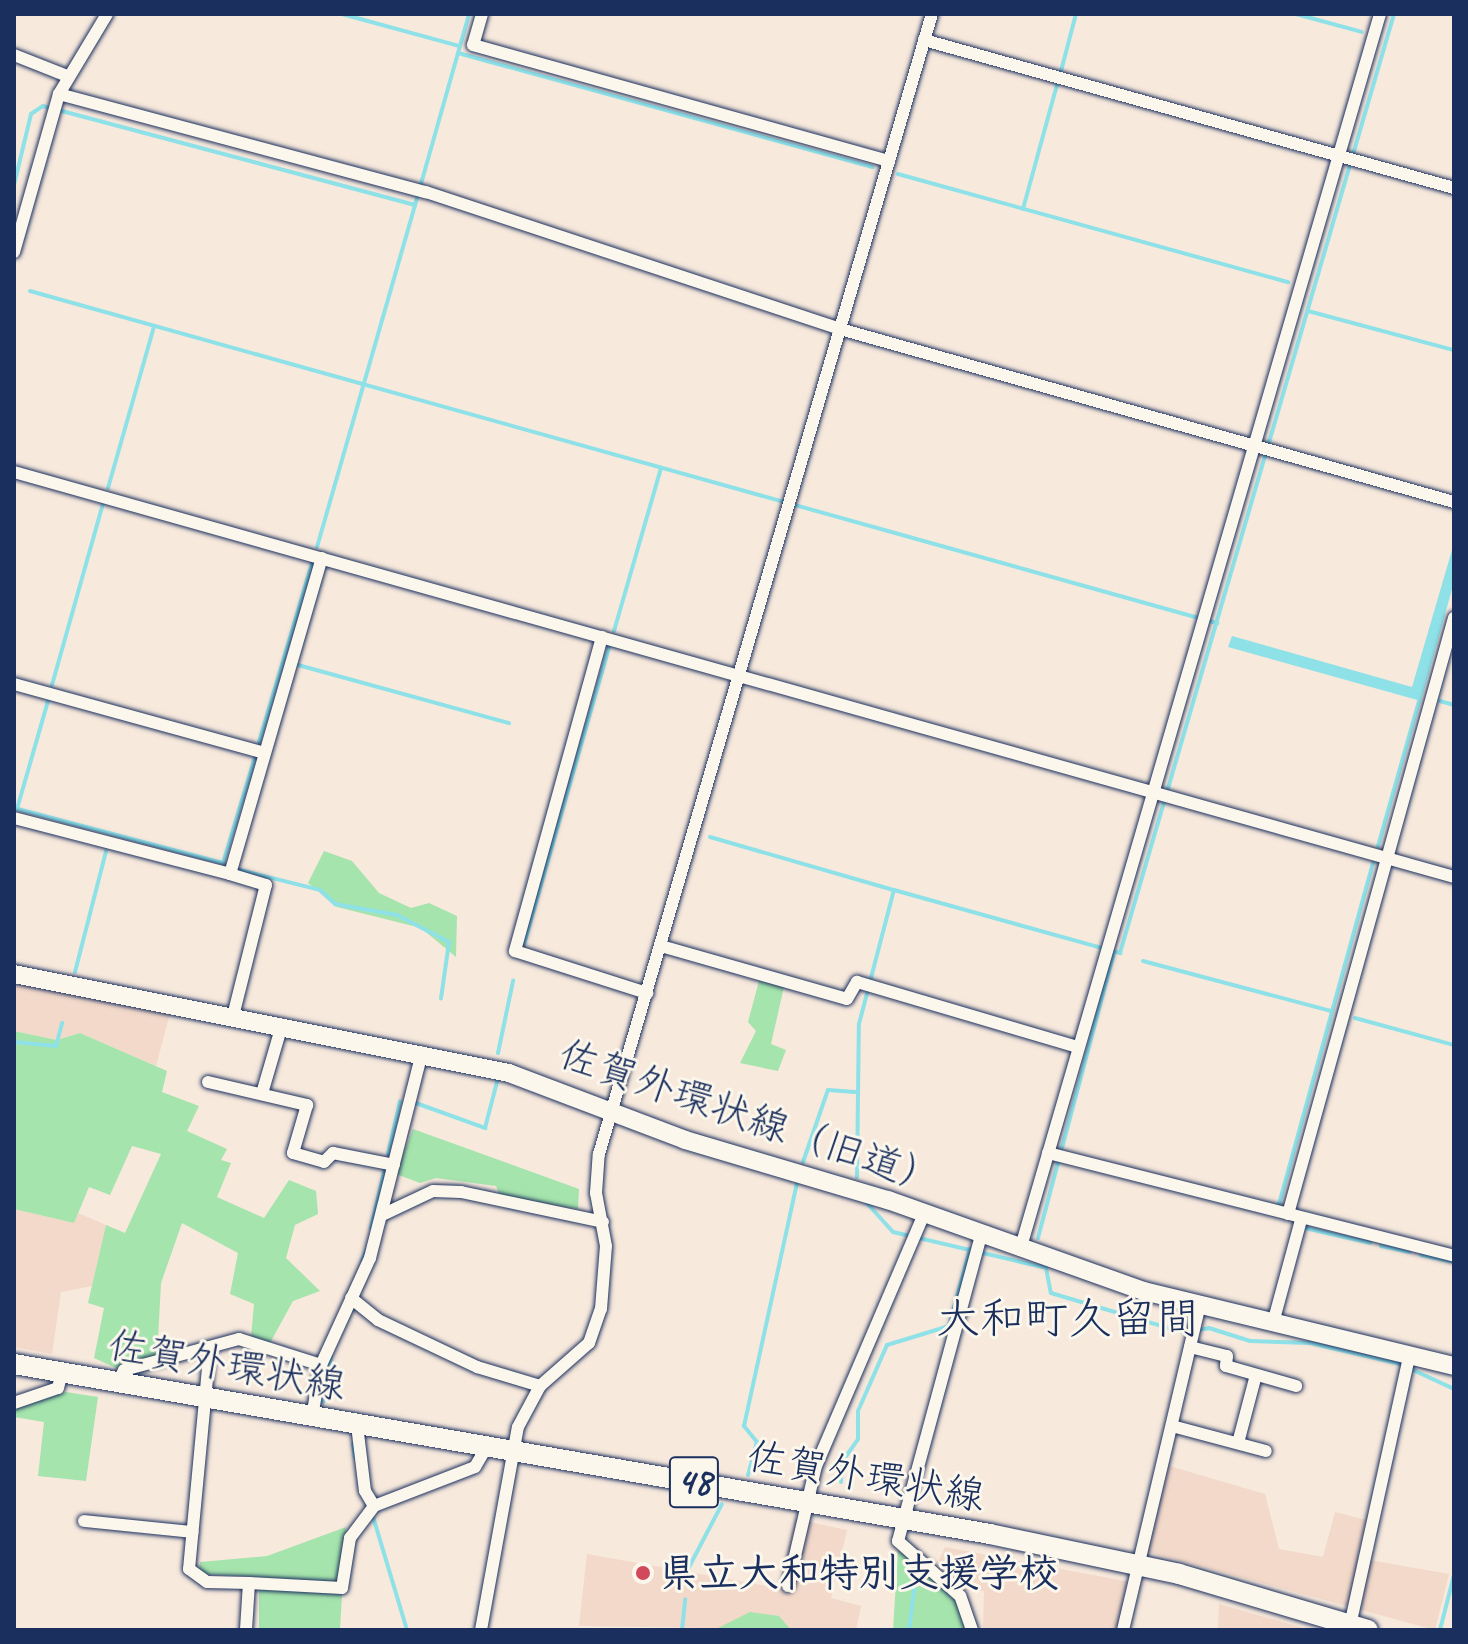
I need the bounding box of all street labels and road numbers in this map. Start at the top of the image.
street label: 佐賀外環状線（旧道） [553,1029,947,1205]
street label: 佐賀外環状線 [105,1321,349,1409]
street label: 佐賀外環状線 [744,1432,988,1520]
road number: 48 [668,1448,720,1516]

